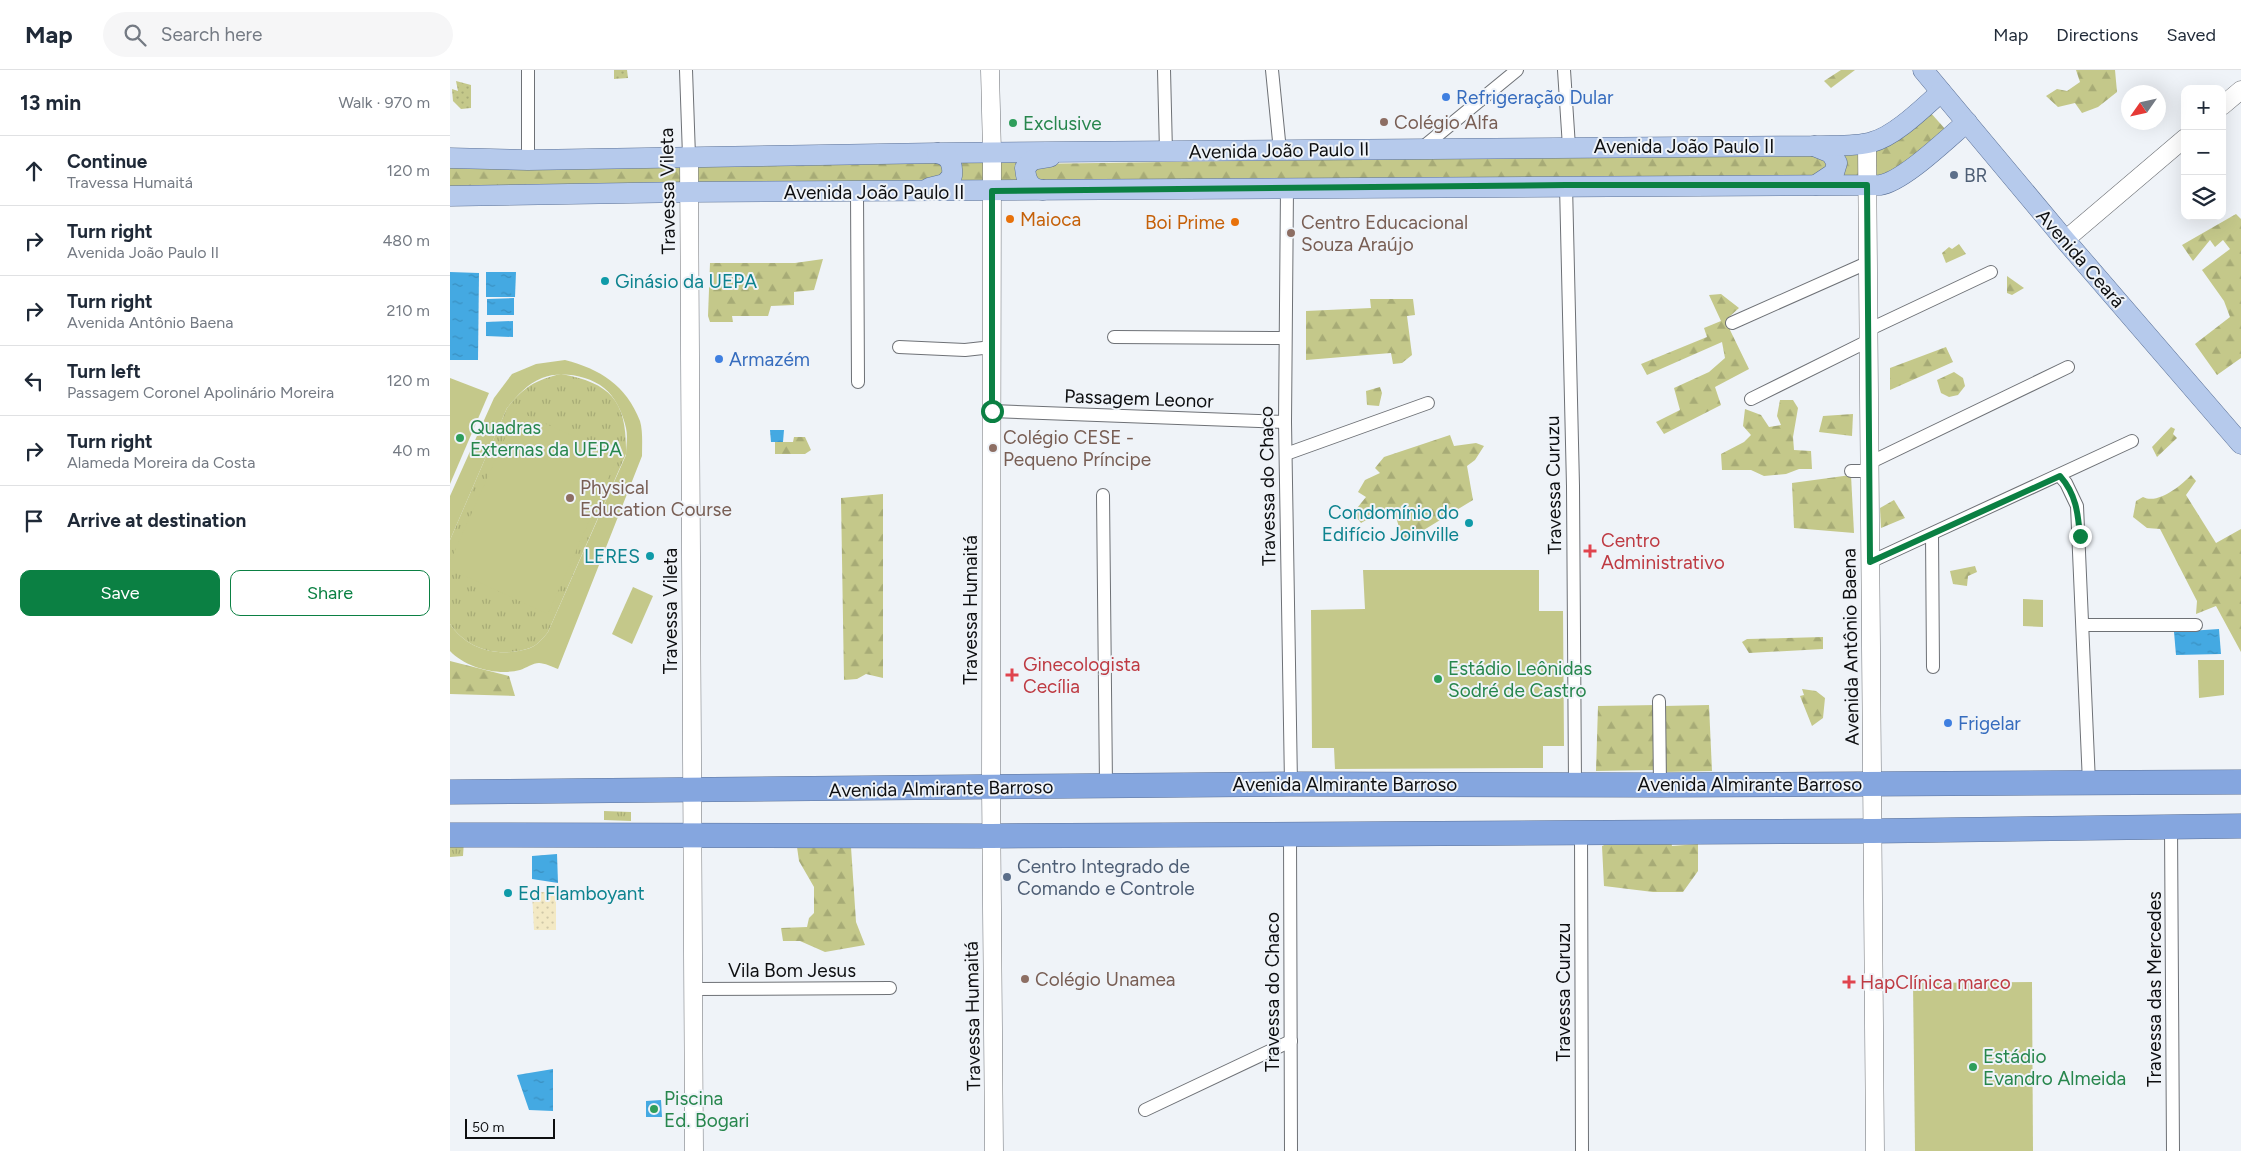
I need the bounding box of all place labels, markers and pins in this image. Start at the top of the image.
place label: Refrigeração Dular [1456,86,1614,109]
marker: Refrigeração Dular [1440,91,1452,103]
place label: Colégio Alfa [1394,111,1498,134]
place label: Exclusive [1023,112,1102,135]
marker: Colégio Alfa [1378,116,1390,128]
marker: Exclusive [1007,117,1019,129]
place label: BR [1964,164,1988,187]
marker: BR [1948,169,1960,181]
place label: Maioca [1020,208,1081,231]
place label: Boi Prime [1145,211,1225,234]
place label: Centro Educacional Souza Araújo [1301,211,1468,256]
marker: Maioca [1004,213,1016,225]
marker: Boi Prime [1229,216,1241,228]
marker: Centro Educacional Souza Araújo [1285,227,1297,239]
place label: Ginásio da UEPA [615,270,757,293]
marker: Ginásio da UEPA [599,275,611,287]
place label: Armazém [729,348,810,371]
marker: Armazém [713,353,725,365]
place label: Quadras Externas da UEPA [470,416,622,461]
place label: Colégio CESE - Pequeno Príncipe [1003,426,1151,471]
marker: Quadras Externas da UEPA [454,432,466,444]
marker: Colégio CESE - Pequeno Príncipe [987,442,999,454]
place label: Physical Education Course [580,476,732,521]
marker: Physical Education Course [564,492,576,504]
place label: Condomínio do Edifício Joinville [1322,501,1459,546]
marker: Condomínio do Edifício Joinville [1463,517,1475,529]
place label: Centro Administrativo [1601,529,1725,574]
marker: Centro Administrativo [1583,544,1597,558]
place label: LERES [584,545,640,568]
marker: LERES [644,550,656,562]
place label: Ginecologista Cecília [1023,653,1141,698]
place label: Estádio Leônidas Sodré de Castro [1448,657,1592,702]
marker: Ginecologista Cecília [1005,668,1019,682]
marker: Estádio Leônidas Sodré de Castro [1432,673,1444,685]
place label: Frigelar [1958,712,2021,735]
marker: Frigelar [1942,717,1954,729]
place label: Centro Integrado de Comando e Controle [1017,855,1195,900]
marker: Centro Integrado de Comando e Controle [1001,871,1013,883]
place label: Ed Flamboyant [518,882,645,905]
marker: Ed Flamboyant [502,887,514,899]
place label: Colégio Unamea [1035,968,1176,991]
place label: HapClínica marco [1860,971,2011,994]
marker: Colégio Unamea [1019,973,1031,985]
marker: HapClínica marco [1842,975,1856,989]
place label: Estádio Evandro Almeida [1983,1045,2126,1090]
marker: Estádio Evandro Almeida [1967,1061,1979,1073]
place label: Piscina Ed. Bogari [664,1087,749,1132]
marker: Piscina Ed. Bogari [648,1103,660,1115]

